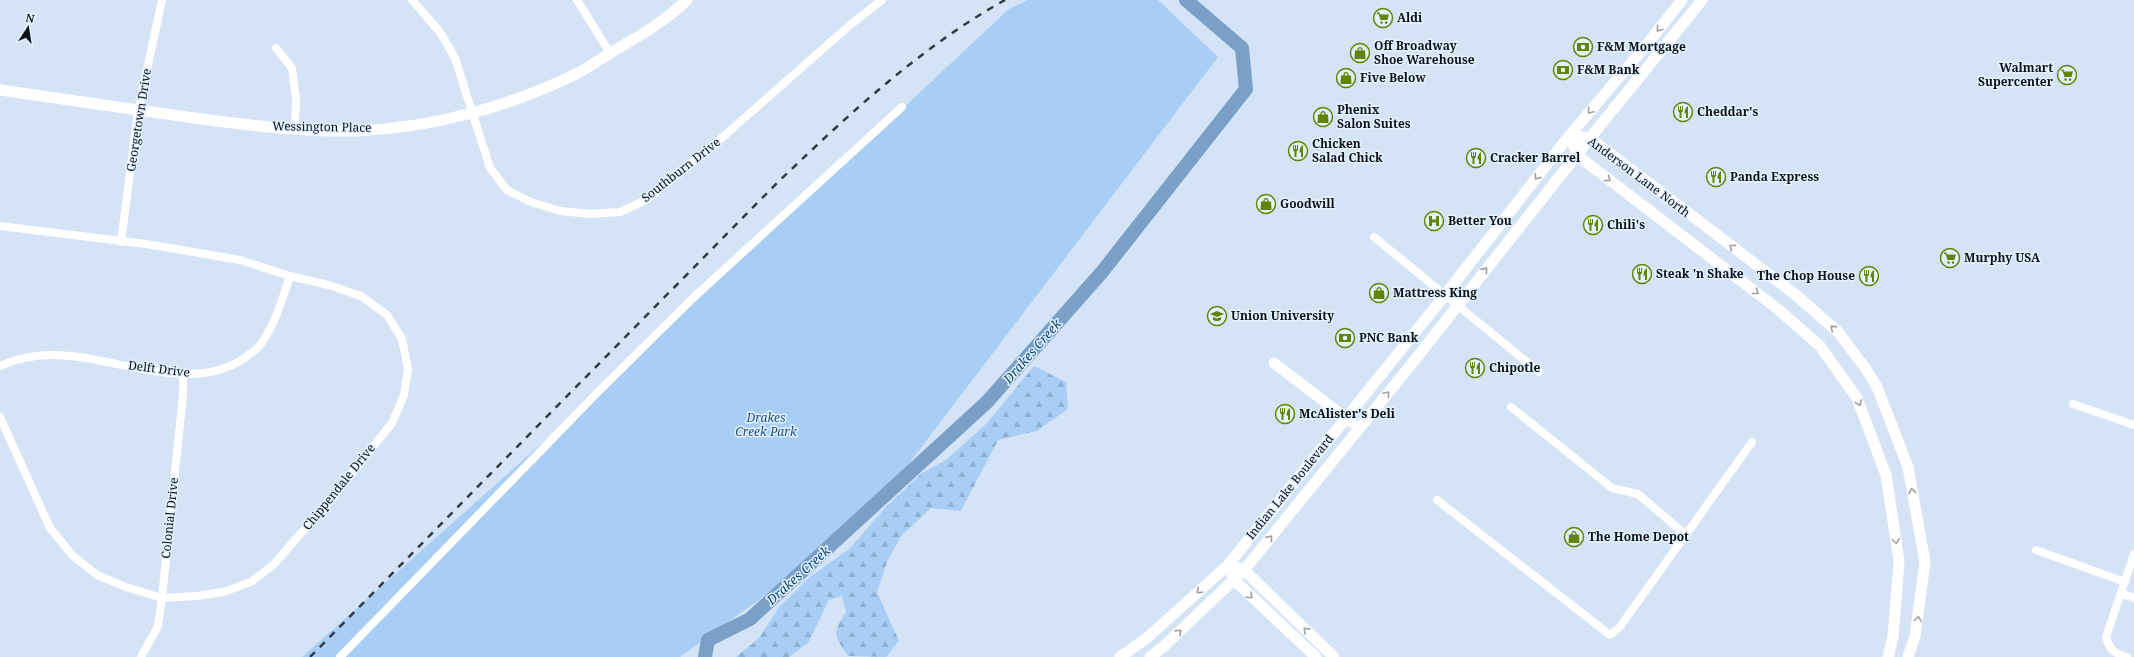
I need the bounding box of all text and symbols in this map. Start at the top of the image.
supermarket icon: Aldi [1372,7,1394,29]
north arrow [8,8,48,48]
text: N [24,9,36,26]
place label: Aldi [1397,9,1423,26]
one-way arrow [1657,25,1664,32]
bank icon: F&M Mortgage [1572,36,1594,58]
place label: Off Broadway Shoe Warehouse [1374,37,1475,68]
place label: F&M Mortgage [1597,38,1686,55]
shop icon: Off Broadway Shoe Warehouse [1349,42,1371,64]
bank icon: F&M Bank [1552,59,1574,81]
place label: Walmart Supercenter [1978,59,2054,90]
place label: F&M Bank [1577,61,1640,78]
supermarket icon: Walmart Supercenter [2056,64,2078,86]
street label: Georgetown Drive [122,67,155,173]
shop icon: Five Below [1335,67,1357,89]
place label: Five Below [1360,69,1426,86]
place label: Phenix Salon Suites [1337,101,1411,132]
restaurant icon: Cheddar's [1672,101,1694,123]
place label: Cheddar's [1697,103,1758,120]
shop icon: Phenix Salon Suites [1312,106,1334,128]
one-way arrow [1588,107,1595,114]
street label: Wessington Place [272,117,372,136]
street label: Southburn Drive [638,133,724,206]
street label: Anderson Lane North [1585,133,1694,221]
place label: Chicken Salad Chick [1312,135,1383,166]
restaurant icon: Chicken Salad Chick [1287,140,1309,162]
restaurant icon: Cracker Barrel [1465,147,1487,169]
place label: Cracker Barrel [1490,149,1581,166]
restaurant icon: Panda Express [1705,166,1727,188]
place label: Panda Express [1730,168,1819,185]
one-way arrow [1535,172,1542,179]
one-way arrow [1604,174,1611,181]
shop icon: Goodwill [1255,193,1277,215]
place label: Goodwill [1280,195,1335,212]
hospital icon: Better You [1423,210,1445,232]
place label: Better You [1448,212,1512,229]
restaurant icon: Chili's [1582,214,1604,236]
place label: Chili's [1607,216,1645,233]
one-way arrow [1729,245,1736,252]
supermarket icon: Murphy USA [1939,247,1961,269]
place label: Murphy USA [1964,249,2041,266]
restaurant icon: Steak 'n Shake [1631,263,1653,285]
place label: Steak 'n Shake [1656,265,1744,282]
restaurant icon: The Chop House [1858,265,1880,287]
place label: The Chop House [1757,267,1855,284]
one-way arrow [1481,268,1488,275]
shop icon: Mattress King [1368,282,1390,304]
place label: Mattress King [1393,284,1477,301]
one-way arrow [1751,287,1758,294]
school or university icon: Union University [1206,305,1228,327]
place label: Union University [1231,307,1334,324]
water label: Drakes Creek [998,314,1065,388]
one-way arrow [1831,326,1838,333]
bank icon: PNC Bank [1334,327,1356,349]
place label: PNC Bank [1359,329,1419,346]
street label: Delft Drive [127,356,191,381]
restaurant icon: Chipotle [1464,357,1486,379]
place label: Chipotle [1489,359,1540,376]
one-way arrow [1382,391,1389,399]
one-way arrow [1854,400,1862,407]
restaurant icon: McAlister's Deli [1274,403,1296,425]
place label: McAlister's Deli [1299,405,1396,422]
park label: Drakes Creek Park [735,409,798,440]
street label: Indian Lake Boulevard [1242,430,1338,543]
street label: Chippendale Drive [298,440,379,533]
street label: Colonial Drive [157,476,182,559]
one-way arrow [1909,488,1917,494]
shop icon: The Home Depot [1563,526,1585,548]
place label: The Home Depot [1588,528,1689,545]
one-way arrow [1265,536,1272,543]
one-way arrow [1891,538,1900,545]
water label: Drakes Creek [762,541,834,609]
one-way arrow [1196,586,1204,594]
one-way arrow [1246,591,1253,598]
one-way arrow [1913,616,1922,622]
one-way arrow [1303,627,1311,635]
one-way arrow [1174,629,1182,636]

